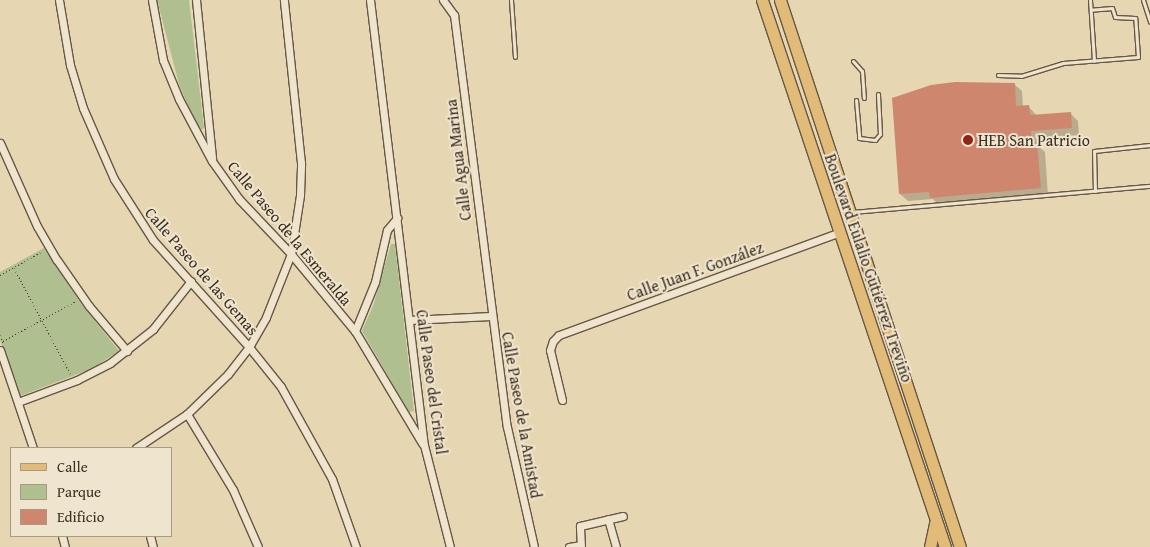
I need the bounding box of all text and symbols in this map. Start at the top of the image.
street label: Calle Agua Marina [441,98,475,222]
place label: HEB San Patricio [978,130,1090,150]
marker: HEB San Patricio [962,134,974,146]
street label: Boulevard Eulalio Gutiérrez Treviño [821,151,917,385]
street label: Calle Paseo de la Esmeralda [224,157,356,309]
street label: Calle Paseo de las Gemas [141,203,263,339]
street label: Calle Juan F. González [624,237,766,305]
street label: Calle Paseo del Cristal [412,308,452,456]
street label: Calle Paseo de la Amistad [498,330,546,500]
legend [10,447,172,537]
text: Calle [57,456,88,477]
text: Parque [57,481,101,502]
text: Edificio [57,506,104,527]

